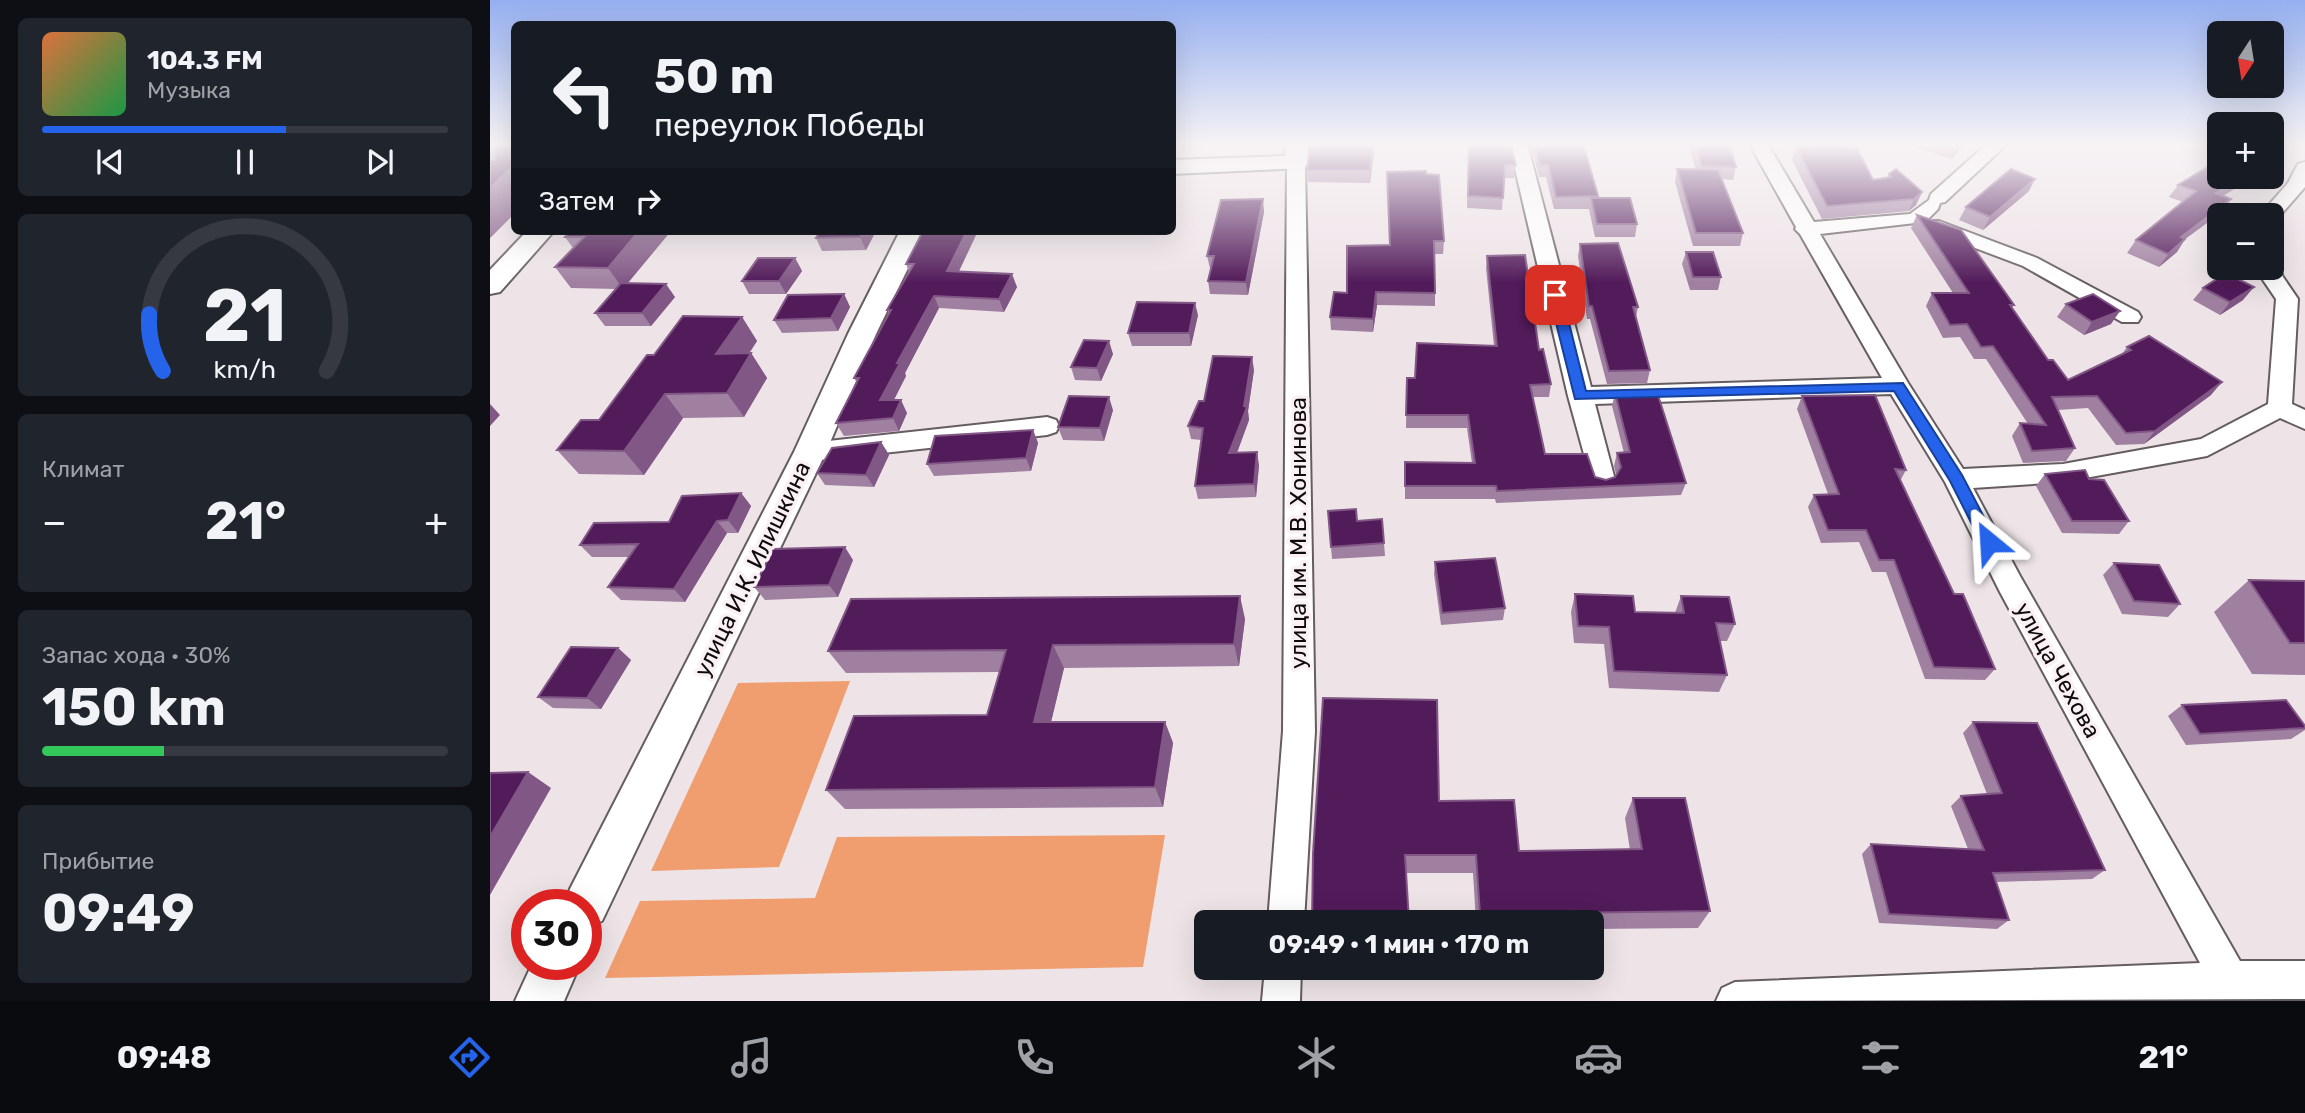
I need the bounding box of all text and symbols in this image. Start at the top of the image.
north arrow [2207,21,2284,98]
map controls [2207,21,2284,280]
text: 104.3 FM [147,45,263,76]
text: 50 m [654,47,774,105]
icon: left [539,49,630,140]
text: Музыка [147,76,231,104]
text: переулок Победы [654,106,925,144]
button: + [2207,112,2284,189]
icon: previous [91,143,129,181]
icon: pause [226,143,264,181]
icon: next [361,143,399,181]
icon: right [629,182,667,220]
text: Затем [539,186,615,217]
button: − [2207,203,2284,280]
pin [1525,265,1585,325]
text: 21 [203,273,287,359]
icon: arrive [1536,276,1574,314]
text: km/h [214,355,276,384]
street label: улица им. М.В. Хонинова [1284,397,1312,669]
text: Климат [42,455,124,483]
street label: улица И.К. Илишкина [688,457,816,681]
text: 21° [205,490,286,552]
text: − [42,499,67,545]
text: + [424,499,448,545]
position arrow [1952,505,2026,579]
street label: улица Чехова [2009,597,2107,743]
text: Запас хода · 30% [42,641,231,669]
text: 150 km [42,676,226,738]
text: Прибытие [42,847,154,875]
text: 09:49 [42,882,195,944]
speed limit sign: 30 [511,889,602,980]
text: 09:49 · 1 мин · 170 m [1269,929,1529,960]
icon: directions [445,1033,494,1082]
icon: music [727,1033,776,1082]
icon: phone [1010,1033,1059,1082]
icon: climate [1292,1033,1341,1082]
icon: car [1574,1033,1623,1082]
icon: filters [1856,1033,1905,1082]
text: 09:48 [117,1038,212,1076]
text: 21° [2139,1038,2188,1076]

